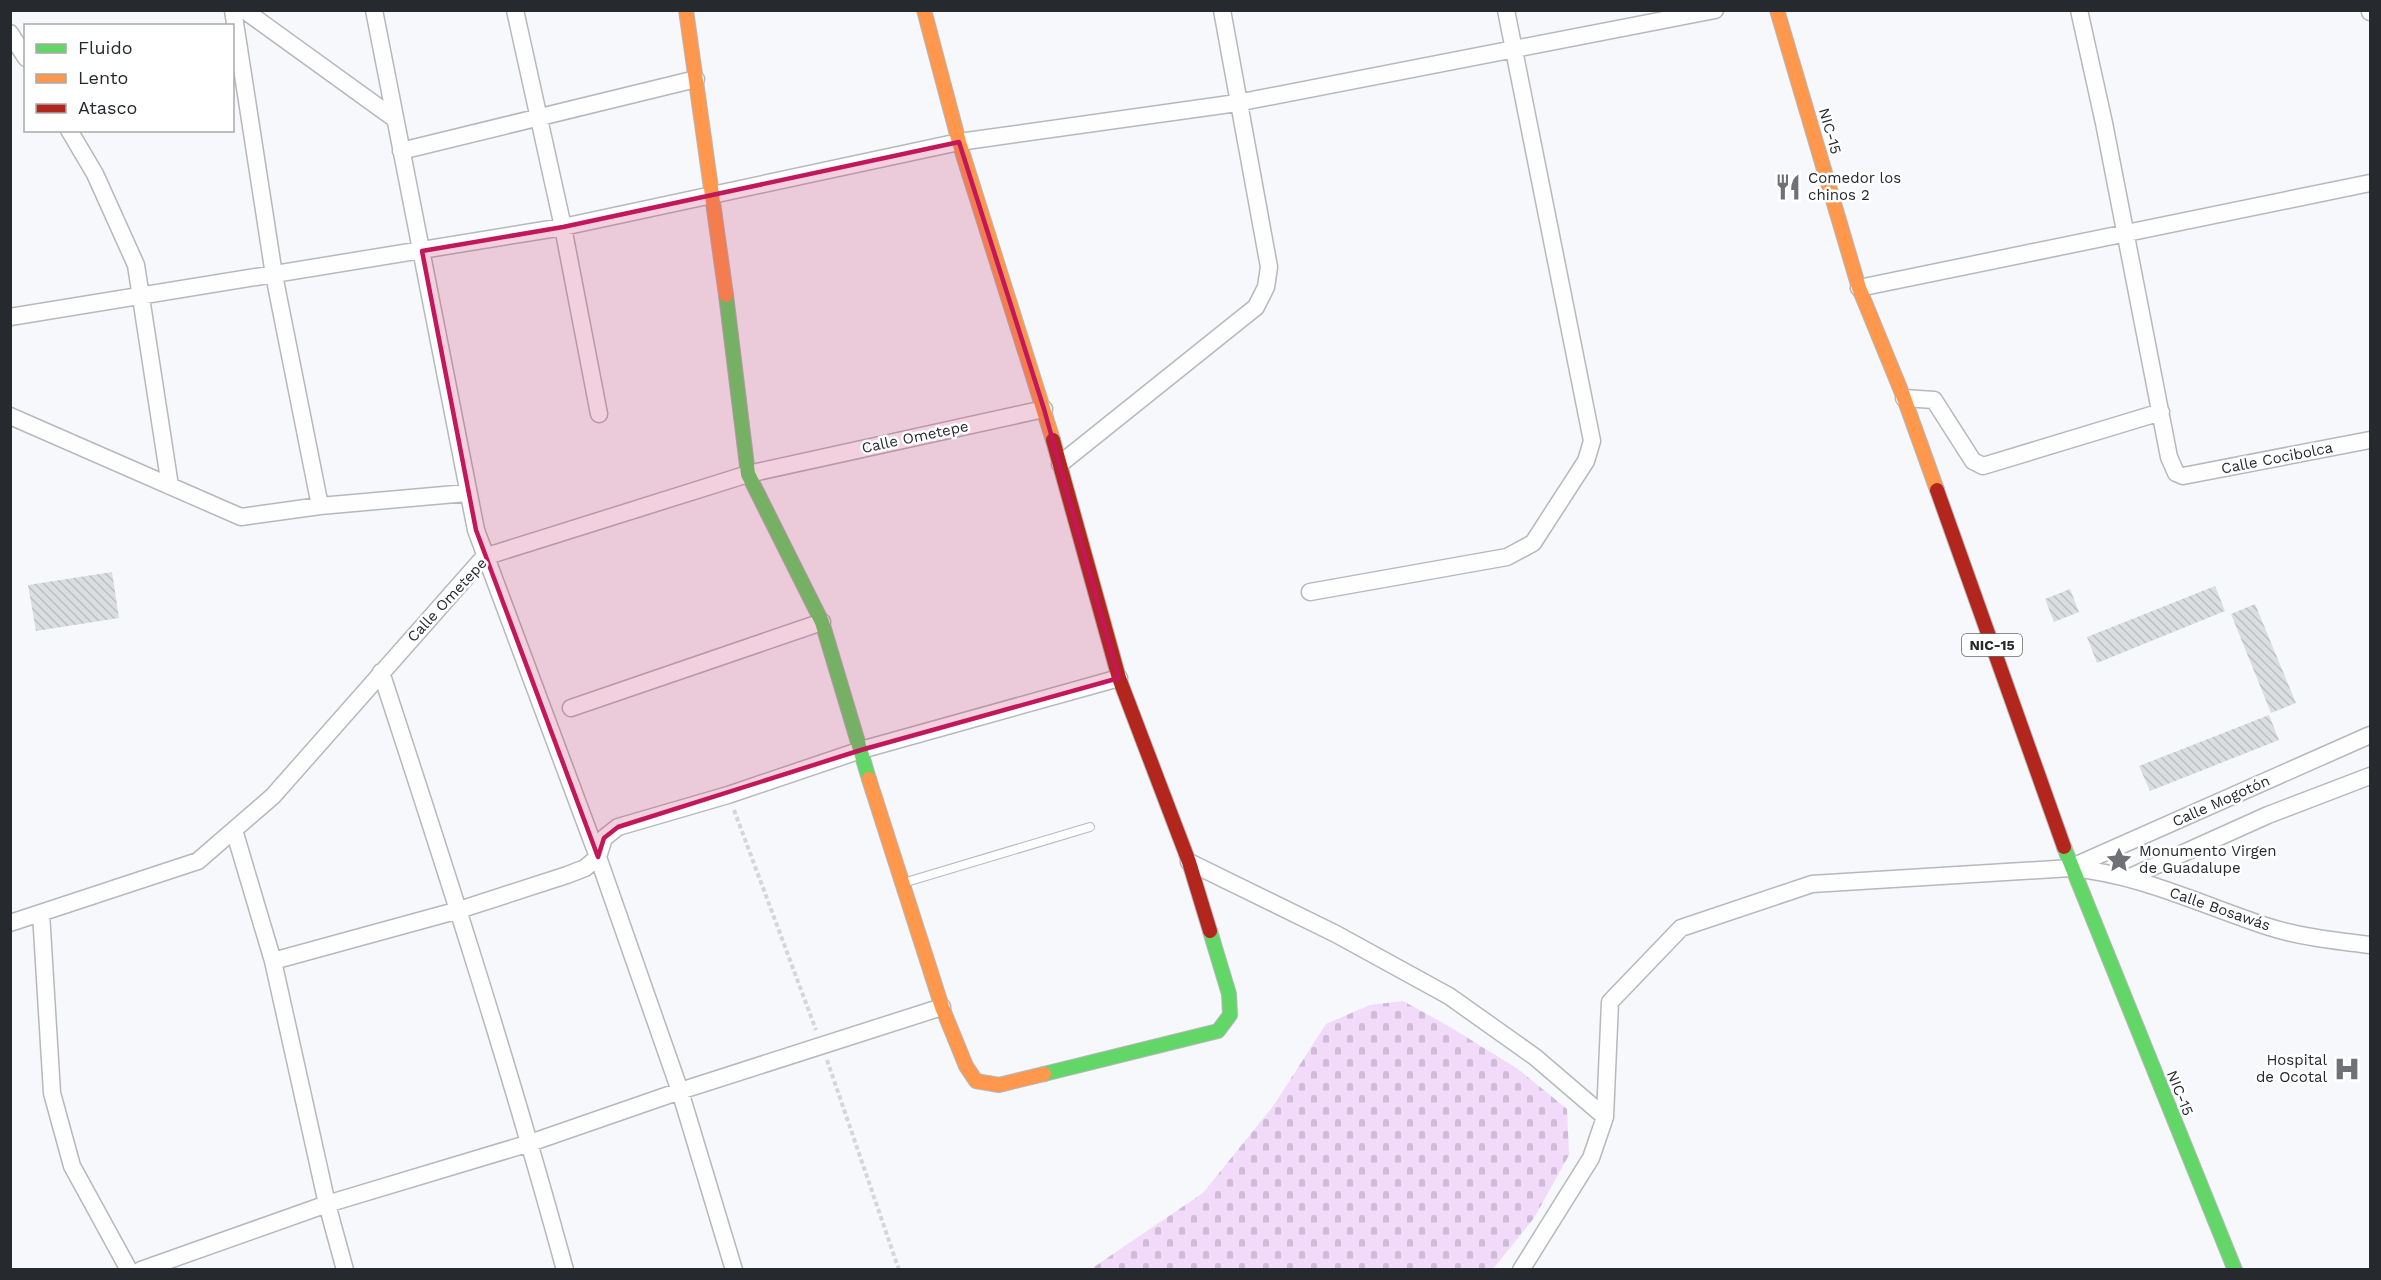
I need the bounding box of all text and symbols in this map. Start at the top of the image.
legend [24,24,234,132]
text: Fluido [78,37,132,58]
text: Lento [78,67,128,88]
text: Atasco [78,97,137,118]
street label: NIC-15 [1815,106,1845,156]
place label: Comedor los chinos 2 [1808,169,1901,204]
restaurant icon: Comedor los chinos 2 [1773,172,1803,202]
street label: Calle Ometepe [860,417,970,457]
street label: Calle Cocibolca [2220,438,2335,478]
street label: Calle Ometepe [403,554,491,646]
road number: NIC-15 [1962,634,2022,656]
street label: Calle Mogotón [2169,771,2273,831]
place label: Monumento Virgen de Guadalupe [2139,842,2277,877]
place icon: Monumento Virgen de Guadalupe [2104,845,2134,875]
street label: Calle Bosawás [2167,883,2273,935]
place label: Hospital de Ocotal [2256,1051,2327,1086]
hospital icon: Hospital de Ocotal [2332,1054,2362,1084]
street label: NIC-15 [2163,1068,2197,1118]

